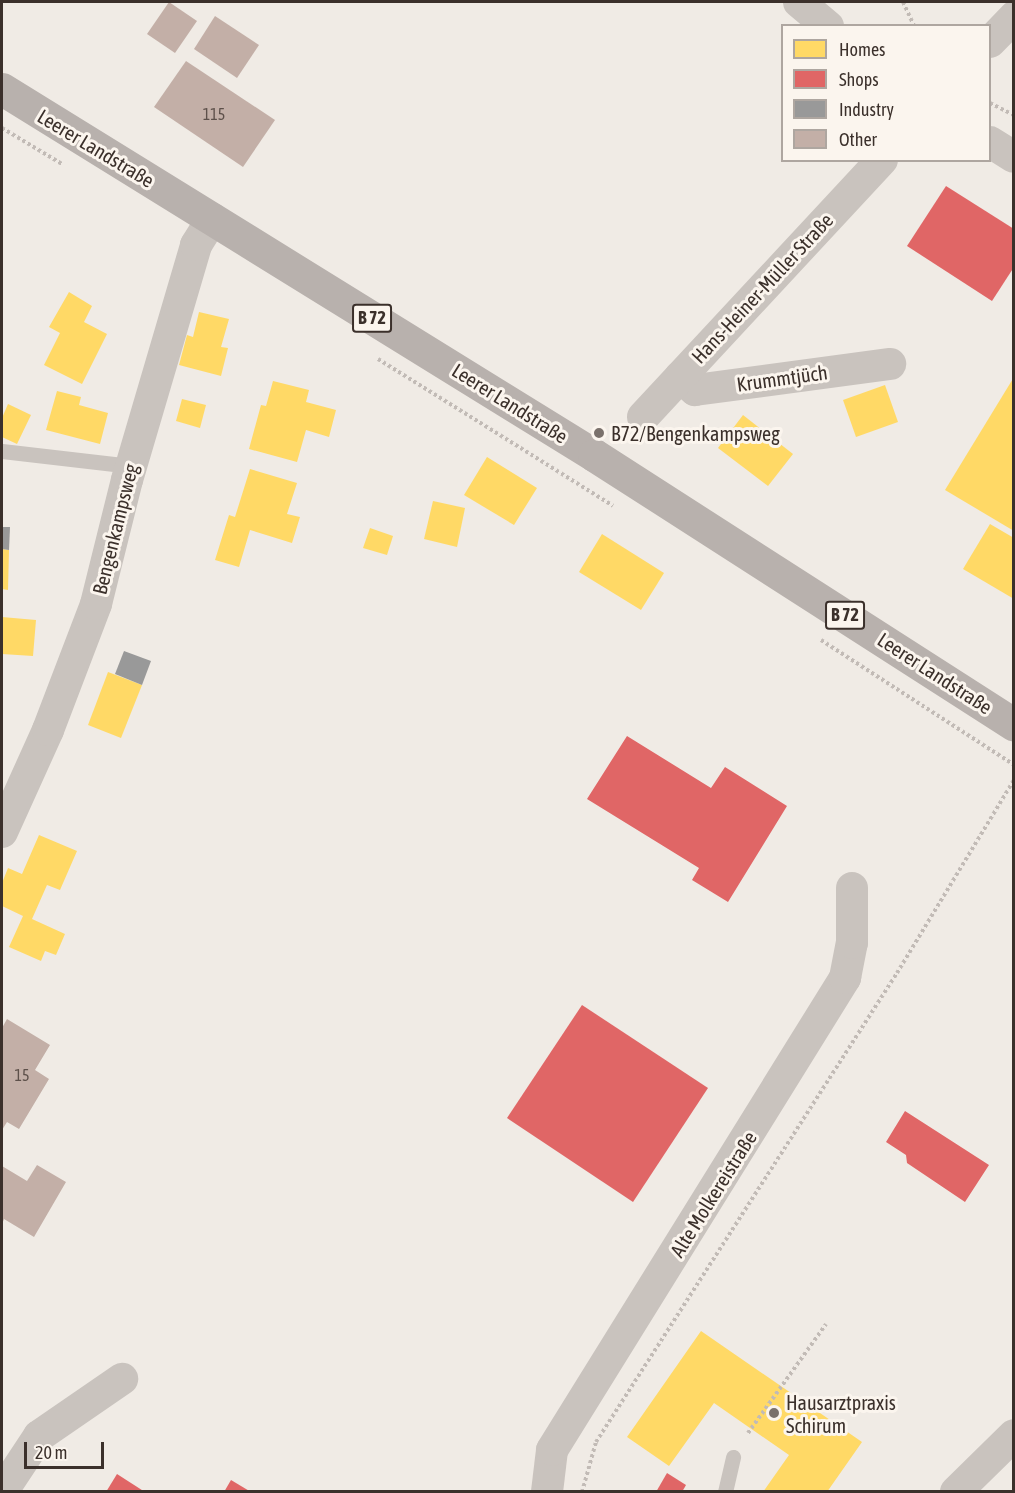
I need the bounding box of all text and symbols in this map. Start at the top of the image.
legend [781,24,991,162]
text: Homes [839,39,885,60]
text: Shops [839,69,879,90]
text: Industry [839,99,894,120]
street label: Leerer Landstraße [33,104,159,192]
house number: 115 [203,104,225,124]
text: Other [839,129,877,150]
street label: Hans-Heiner-Müller Straße [686,208,838,368]
road number: B 72 [351,303,393,333]
street label: Leerer Landstraße [448,358,572,448]
street label: Krummtjüch [735,360,829,396]
place label: B72/Bengenkampsweg [611,421,780,445]
marker: B72/Bengenkampsweg [592,426,606,440]
street label: Bengenkampsweg [87,461,143,597]
road number: B 72 [824,600,866,630]
street label: Leerer Landstraße [873,627,997,719]
house number: 15 [14,1065,30,1085]
street label: Alte Molkereistraße [665,1127,761,1261]
place label: Hausarztpraxis Schirum [786,1390,896,1437]
marker: Hausarztpraxis Schirum [767,1406,781,1420]
scale bar [27,1430,106,1468]
text: 20 m [35,1442,67,1463]

